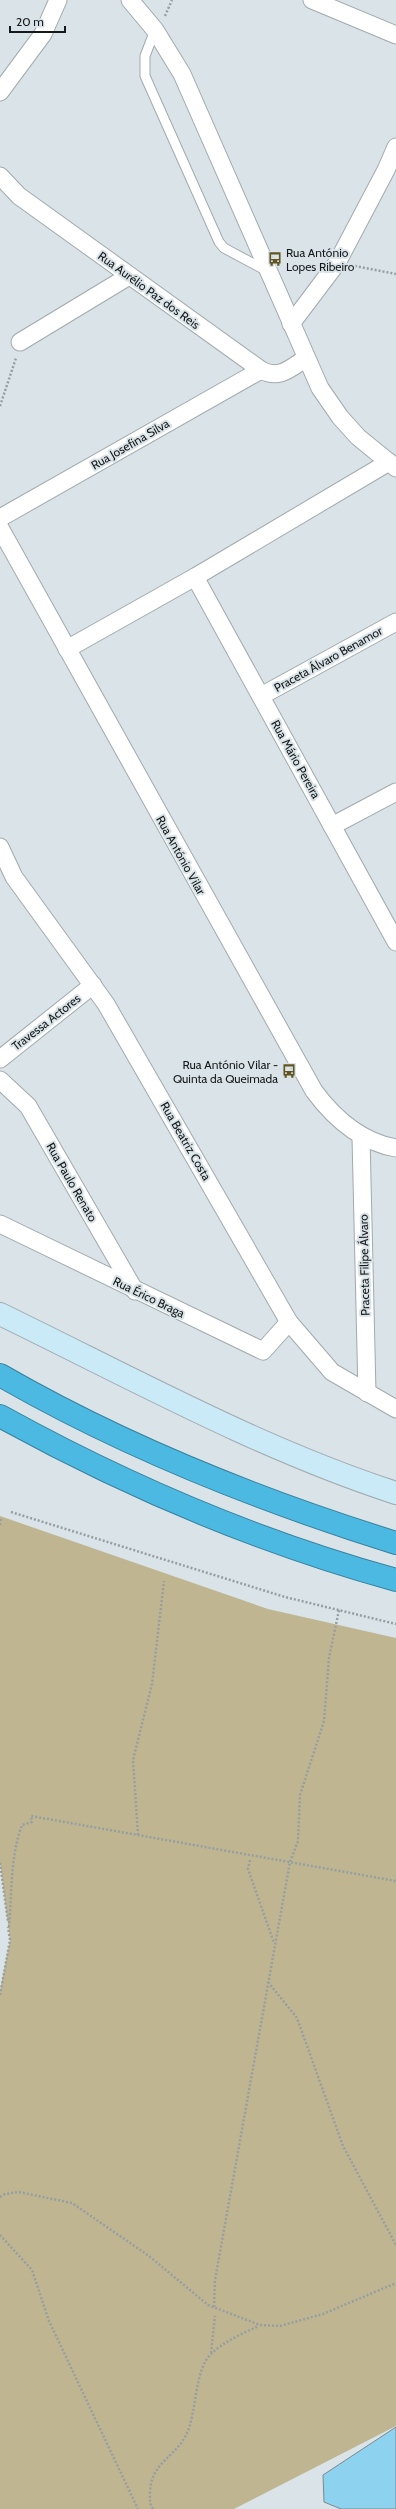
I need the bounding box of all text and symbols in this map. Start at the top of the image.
scale bar [10,8,65,34]
text: 20 m [16,14,44,29]
place label: Rua António Lopes Ribeiro [286,245,355,274]
street label: Rua Aurélio Paz dos Reis [95,248,203,332]
bus stop icon: Rua António Lopes Ribeiro [267,251,283,267]
street label: Rua Josefina Silva [88,415,172,472]
street label: Praceta Álvaro Benamor [271,623,385,695]
street label: Rua Mário Pereira [268,717,324,801]
street label: Rua António Vilar [153,813,209,897]
street label: Travessa Actores [9,991,83,1053]
place label: Rua António Vilar - Quinta da Queimada [173,1057,278,1086]
bus stop icon: Rua António Vilar - Quinta da Queimada [281,1063,297,1079]
street label: Rua Beatriz Costa [157,1099,215,1183]
street label: Rua Paulo Renato [43,1140,101,1225]
street label: Praceta Filipe Álvaro [356,1214,372,1316]
street label: Rua Érico Braga [111,1273,187,1321]

